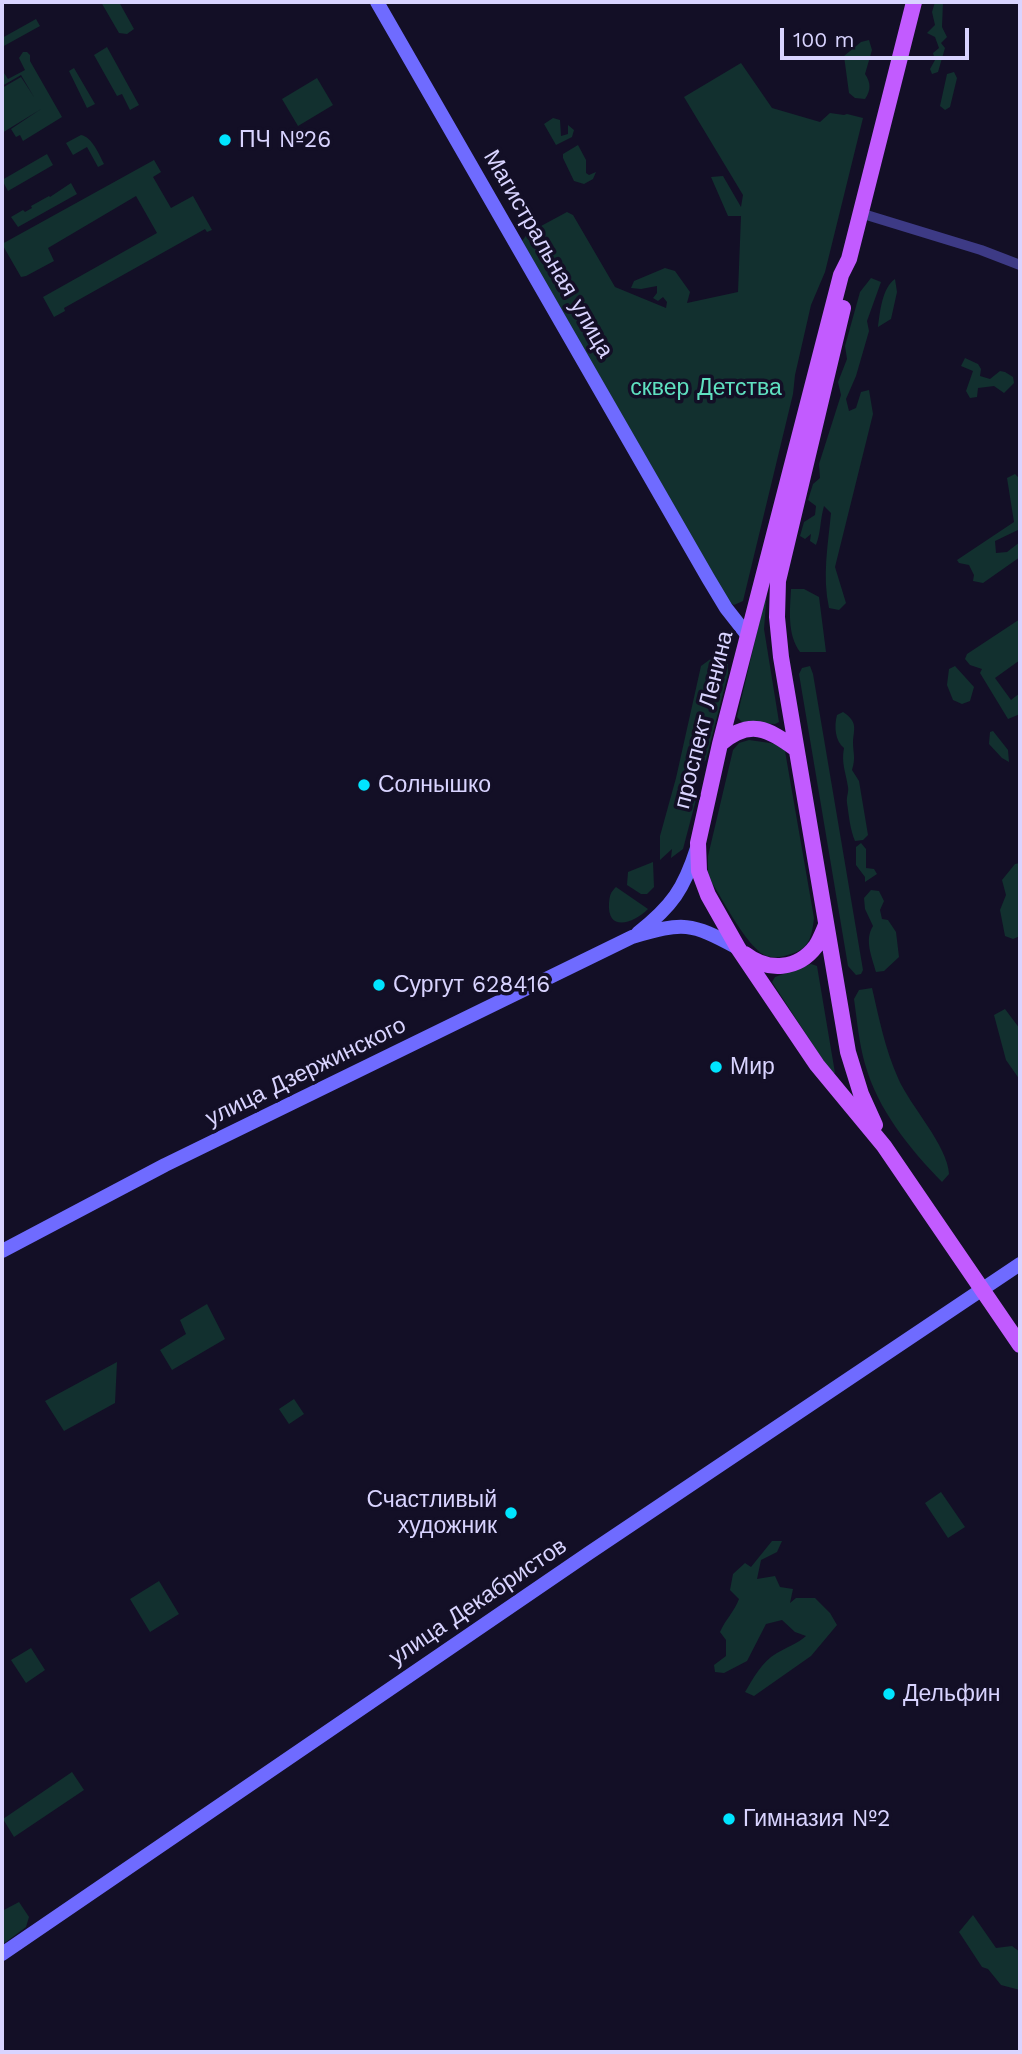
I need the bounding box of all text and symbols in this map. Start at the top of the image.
scale bar [784,14,973,58]
text: 100 m [793,27,855,52]
place label: ПЧ №26 [239,126,331,154]
marker: ПЧ №26 [217,132,233,148]
street label: Магистральная улица [477,145,619,363]
park label: сквер Детства [630,374,782,402]
street label: проспект Ленина [669,628,739,812]
place label: Солнышко [378,771,491,799]
marker: Солнышко [356,777,372,793]
place label: Сургут 628416 [393,971,550,999]
marker: Сургут 628416 [371,977,387,993]
street label: улица Дзержинского [201,1011,411,1133]
place label: Мир [730,1053,775,1081]
marker: Мир [708,1059,724,1075]
place label: Счастливый художник [366,1486,497,1540]
marker: Счастливый художник [503,1505,519,1521]
street label: улица Декабристов [384,1532,572,1672]
place label: Дельфин [903,1680,1000,1708]
marker: Дельфин [881,1686,897,1702]
place label: Гимназия №2 [743,1805,890,1833]
marker: Гимназия №2 [721,1811,737,1827]

